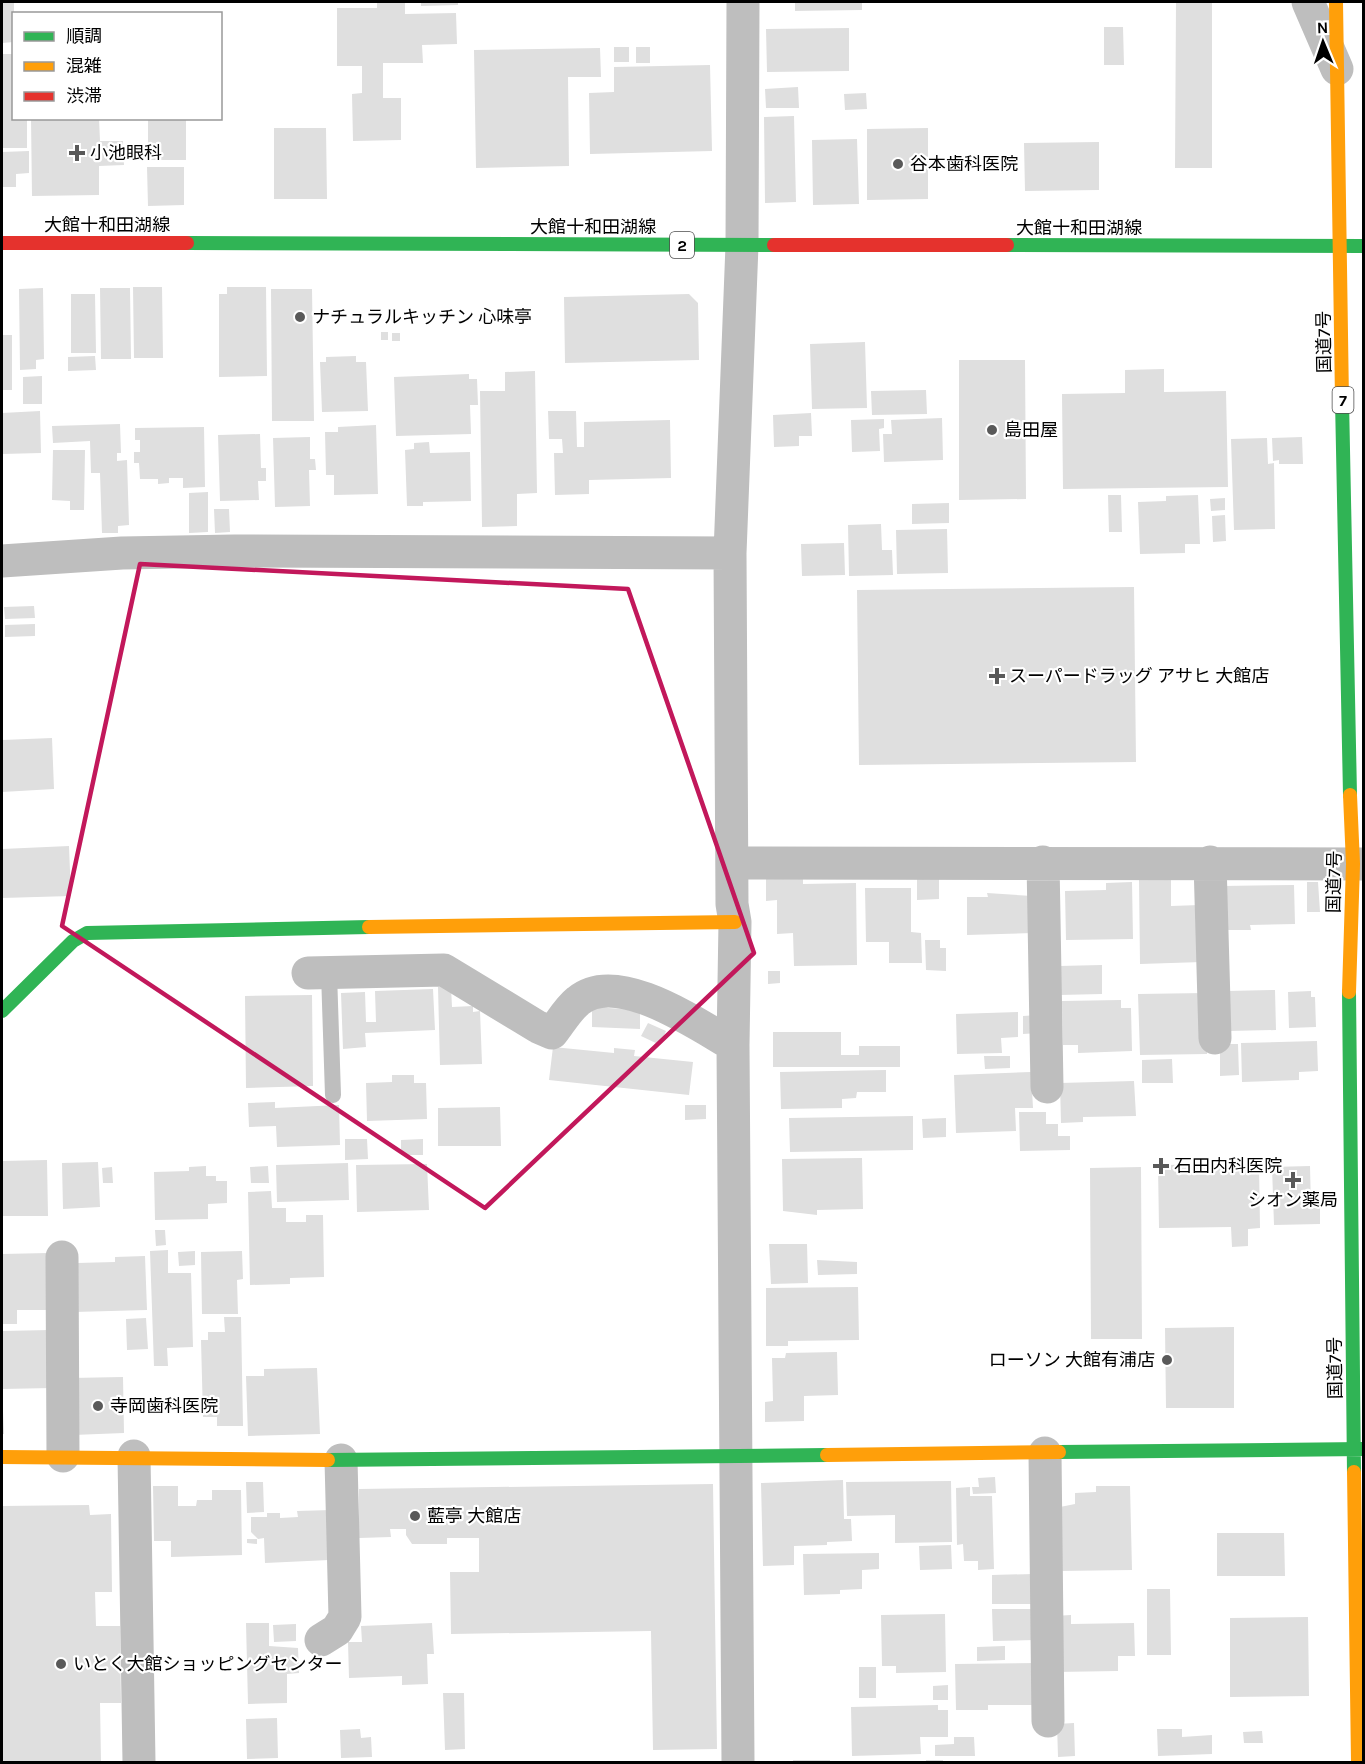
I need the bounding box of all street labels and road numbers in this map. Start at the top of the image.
street label: 大館十和田湖線 [44,214,170,236]
street label: 大館十和田湖線 [530,216,656,238]
street label: 大館十和田湖線 [1016,217,1142,239]
road number: 2 [670,232,694,258]
street label: 国道7号 [1312,311,1336,373]
road number: 7 [1332,387,1354,413]
street label: 国道7号 [1322,851,1346,913]
street label: 国道7号 [1323,1337,1347,1399]

